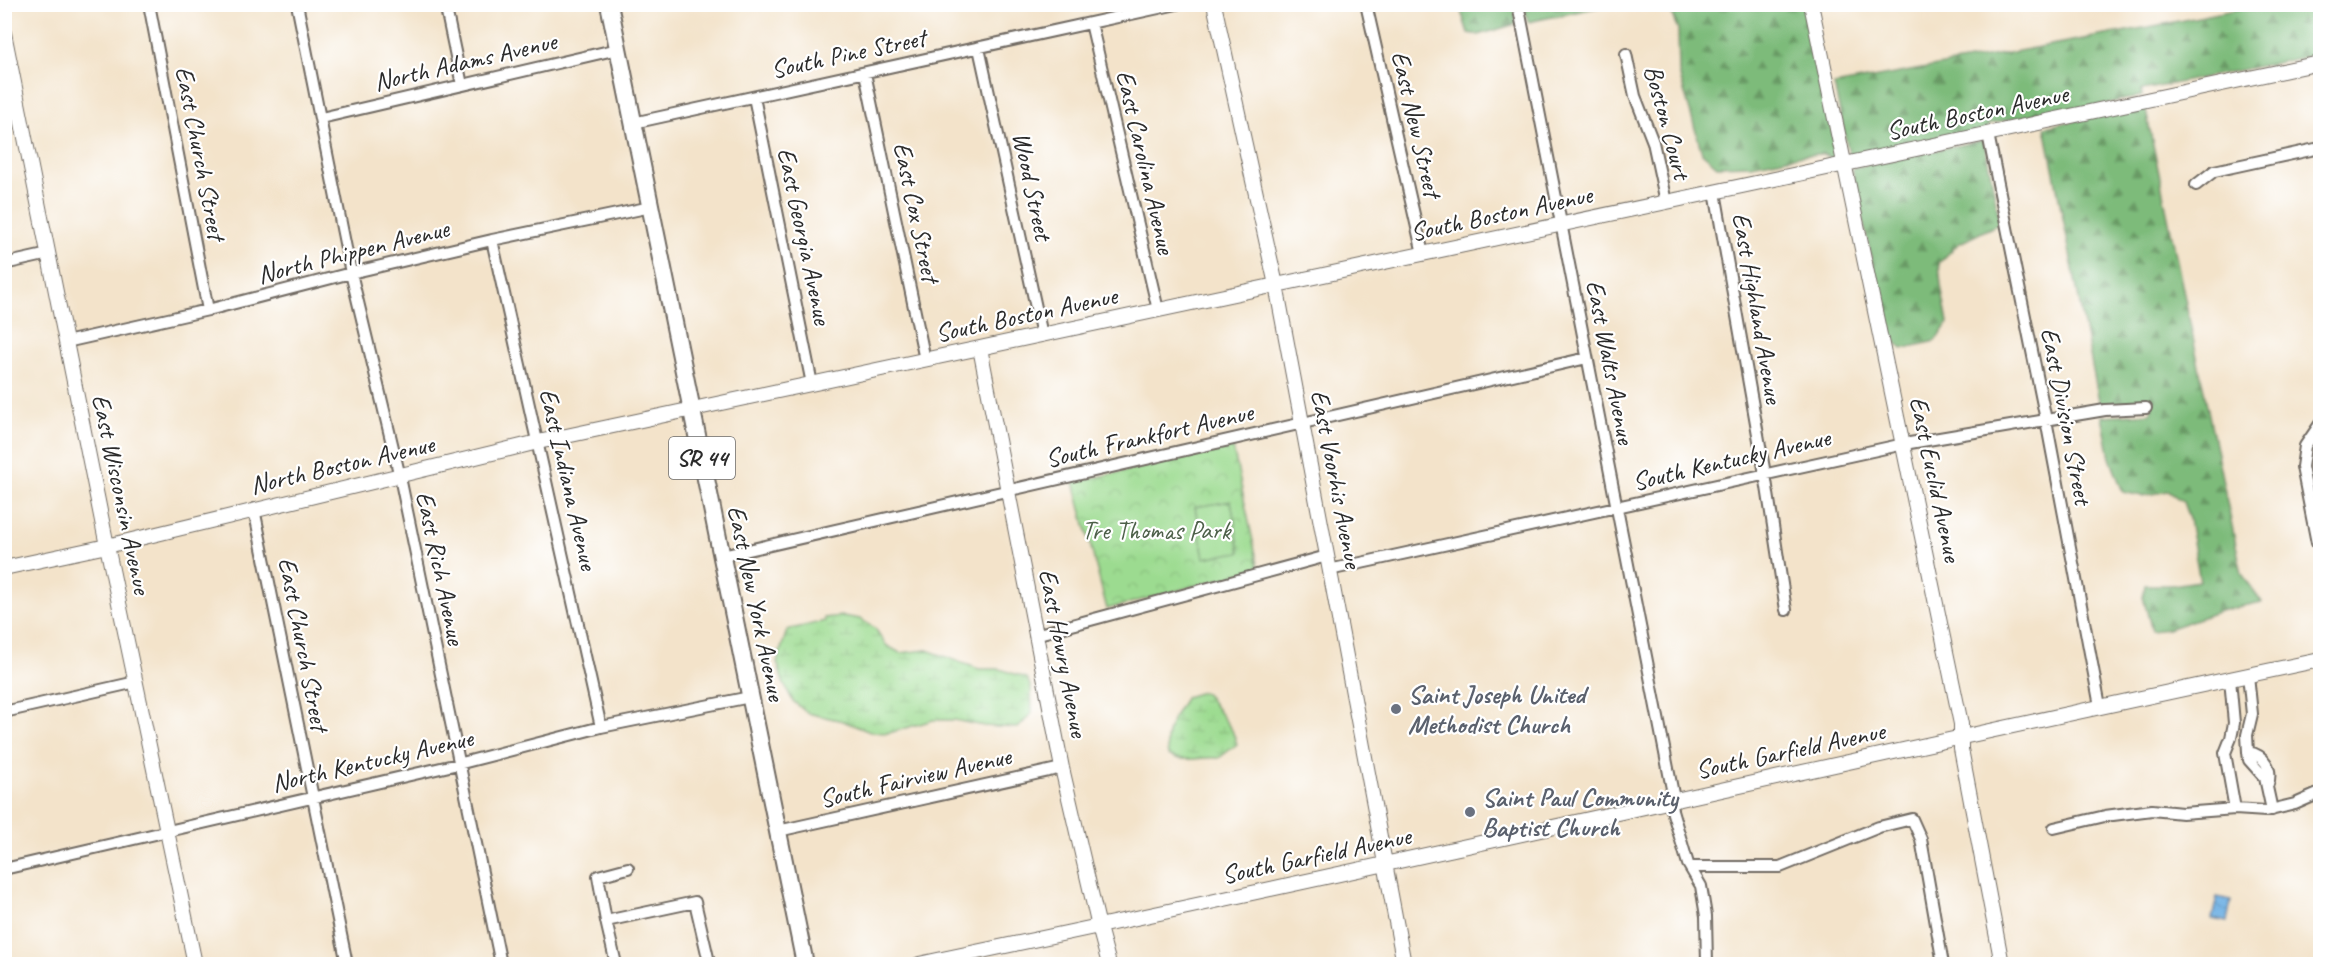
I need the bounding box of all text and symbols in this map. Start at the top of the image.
street label: South Pine Street [768,20,932,86]
street label: North Adams Avenue [371,24,562,99]
street label: East New Street [1384,48,1450,204]
street label: Boston Court [1637,62,1699,185]
street label: East Church Street [168,64,234,246]
street label: East Carolina Avenue [1108,67,1183,259]
street label: South Boston Avenue [1883,77,2073,148]
street label: Wood Street [1005,129,1061,246]
street label: East Cox Street [886,139,948,288]
street label: East Georgia Avenue [770,145,840,329]
street label: South Boston Avenue [1407,178,1597,249]
street label: East Highland Avenue [1725,210,1791,407]
street label: North Phippen Avenue [254,211,454,291]
street label: East Walts Avenue [1578,277,1643,448]
street label: South Boston Avenue [932,279,1122,350]
street label: East Division Street [2033,325,2100,510]
street label: East Indiana Avenue [532,385,606,574]
street label: East Voorhis Avenue [1303,387,1370,573]
street label: East Wisconsin Avenue [84,391,159,599]
street label: East Euclid Avenue [1902,394,1969,566]
street label: South Frankfort Avenue [1042,395,1259,475]
street label: South Kentucky Avenue [1629,420,1835,498]
street label: North Boston Avenue [247,427,439,502]
road number: SR 44 [669,437,735,479]
street label: East Rich Avenue [408,489,473,649]
street label: East New York Avenue [720,503,794,705]
park label: Tre Thomas Park [1082,514,1233,547]
street label: East Church Street [271,555,337,737]
street label: East Howry Avenue [1031,566,1096,741]
place label: Saint Joseph United Methodist Church [1408,678,1590,741]
marker: Saint Joseph United Methodist Church [1389,702,1403,716]
street label: South Garfield Avenue [1693,714,1890,787]
street label: North Kentucky Avenue [268,721,477,800]
street label: South Fairview Avenue [816,739,1016,816]
place label: Saint Paul Community Baptist Church [1482,781,1680,844]
marker: Saint Paul Community Baptist Church [1463,805,1477,819]
street label: South Garfield Avenue [1219,819,1416,892]

